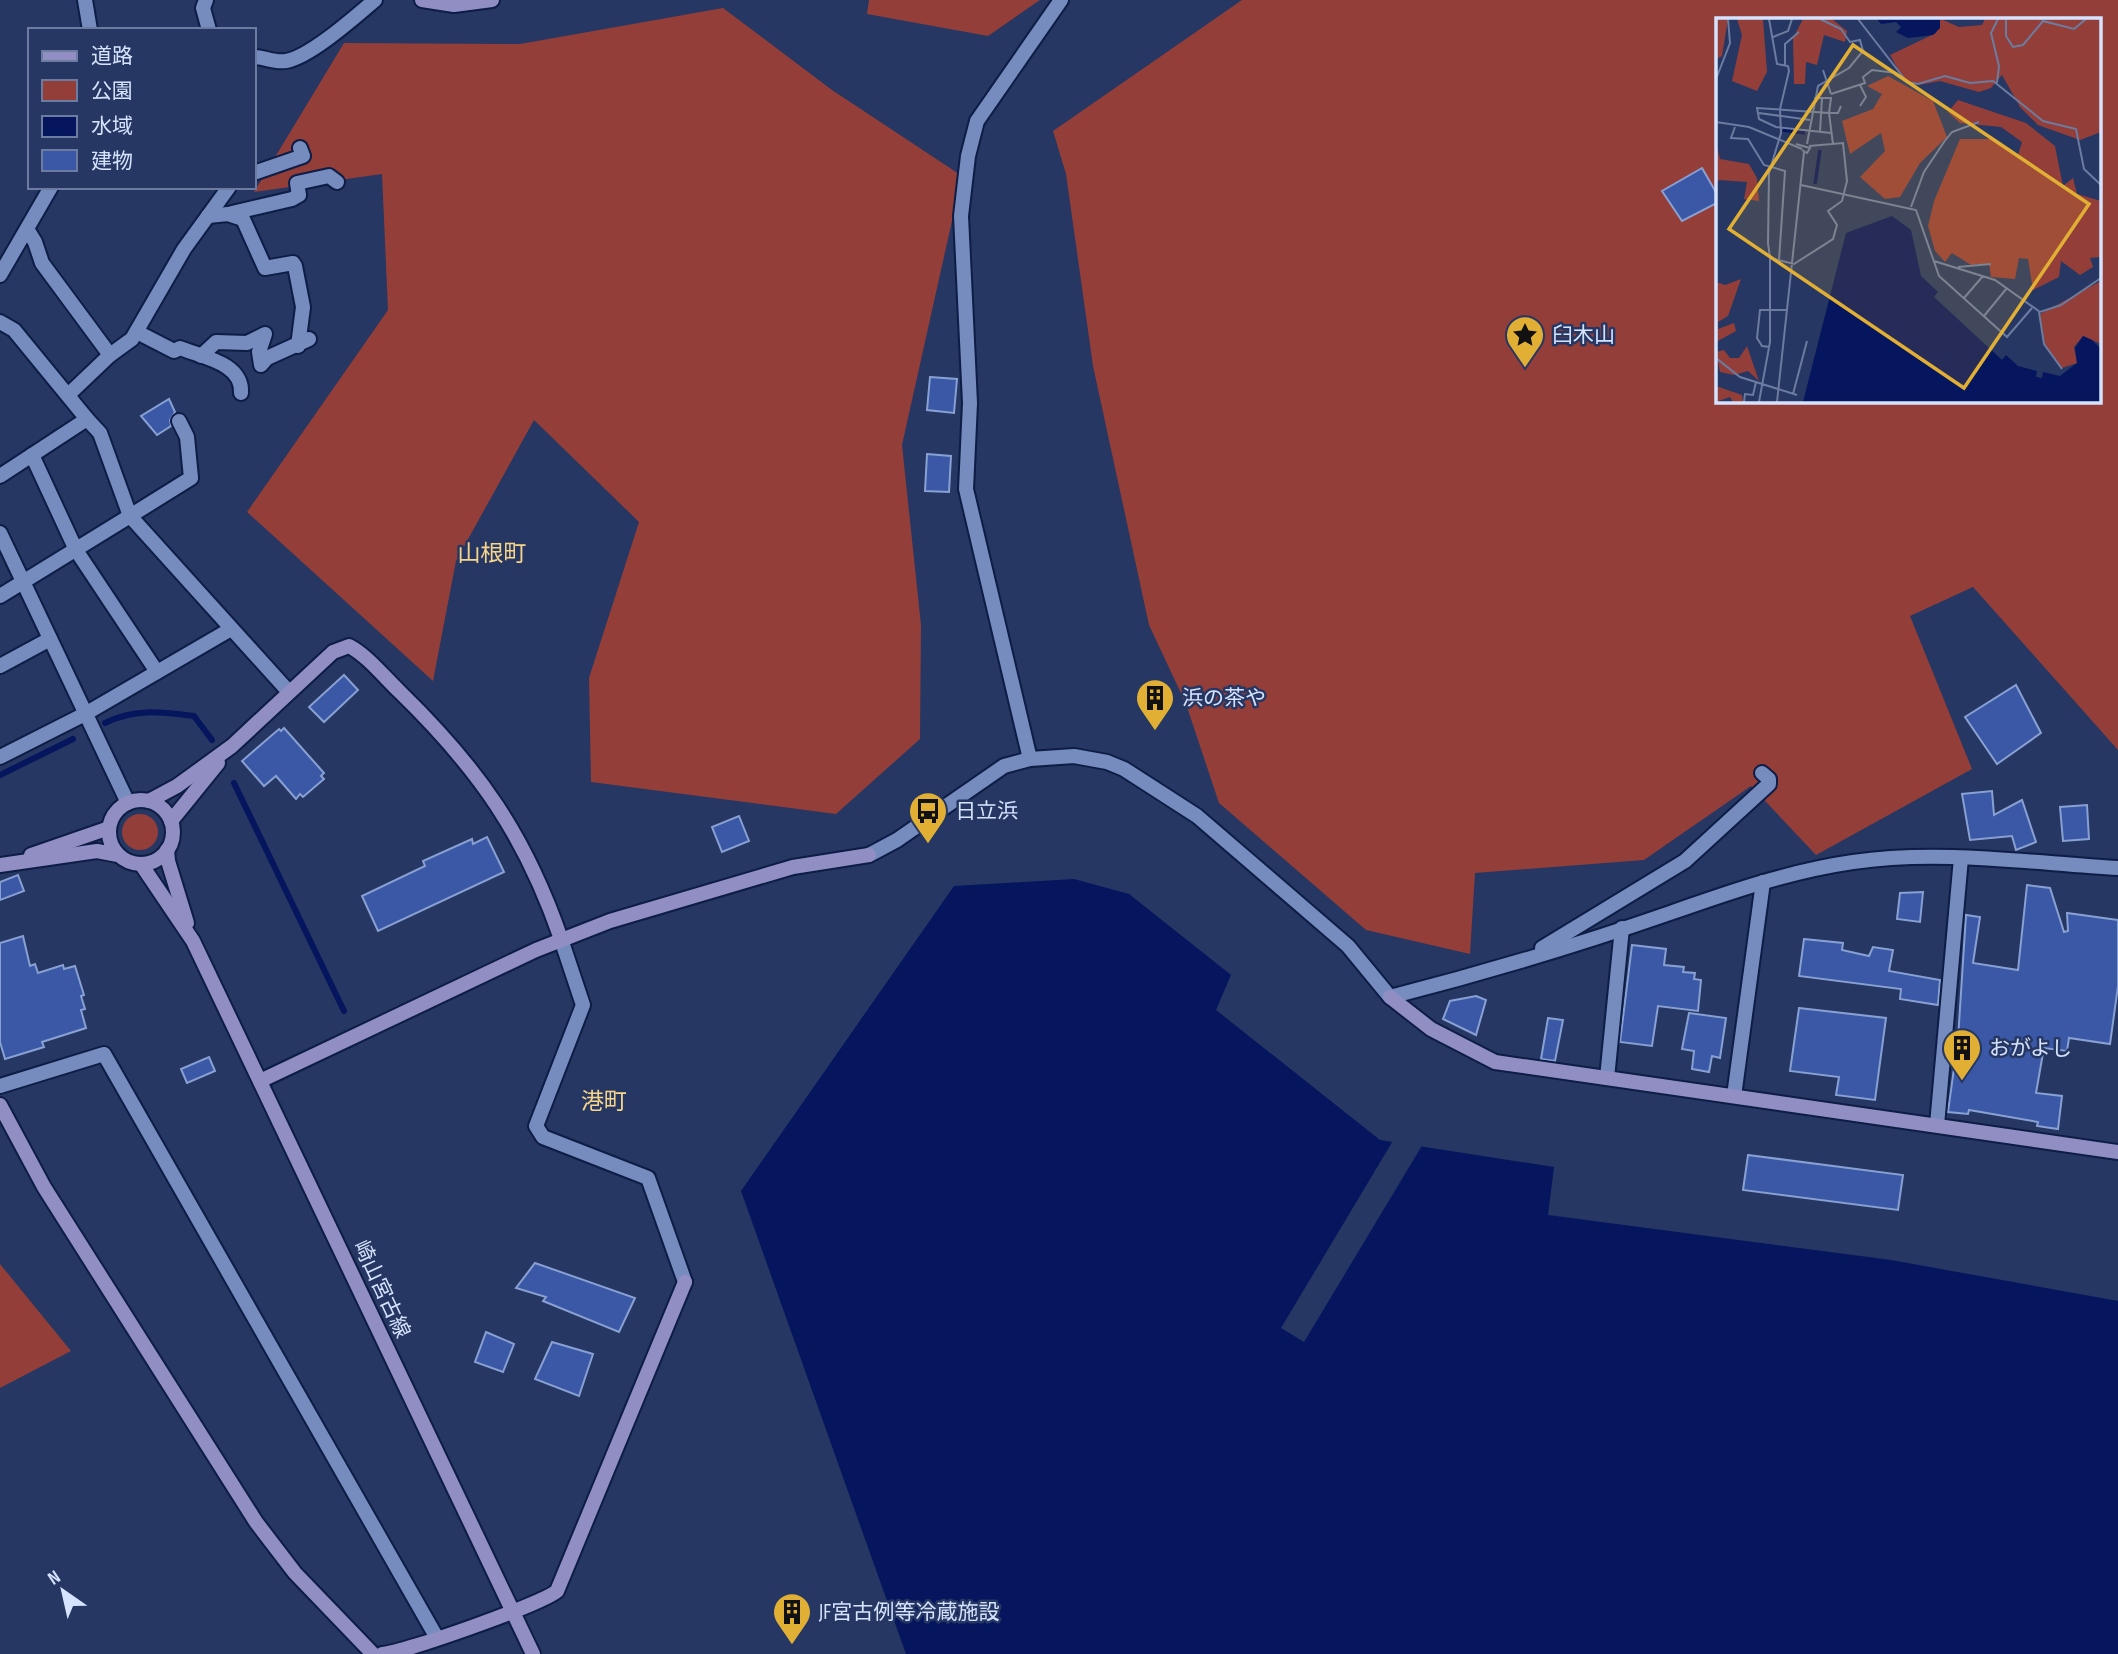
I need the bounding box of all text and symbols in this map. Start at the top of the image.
inset map [1716,18,2100,402]
legend [28,28,256,189]
text: 道路 [91,44,133,69]
text: 公園 [91,79,133,104]
text: 水域 [91,114,133,139]
text: 建物 [91,149,133,174]
place icon: 臼木山 [1504,314,1546,369]
place label: 臼木山 [1552,323,1615,348]
district label: 山根町 [458,540,527,568]
building icon: 浜の茶や [1134,677,1176,732]
place label: 浜の茶や [1182,686,1266,711]
bus stop icon: 日立浜 [907,790,949,845]
place label: 日立浜 [955,799,1018,824]
building icon: おがよし [1941,1027,1983,1082]
place label: おがよし [1989,1036,2072,1061]
district label: 港町 [581,1088,627,1116]
street label: 崎山宮古線 [348,1236,415,1342]
north arrow [28,1556,98,1626]
text: N [44,1566,65,1591]
building icon: JF宮古例等冷蔵施設 [771,1591,813,1646]
place label: JF宮古例等冷蔵施設 [818,1600,1000,1625]

